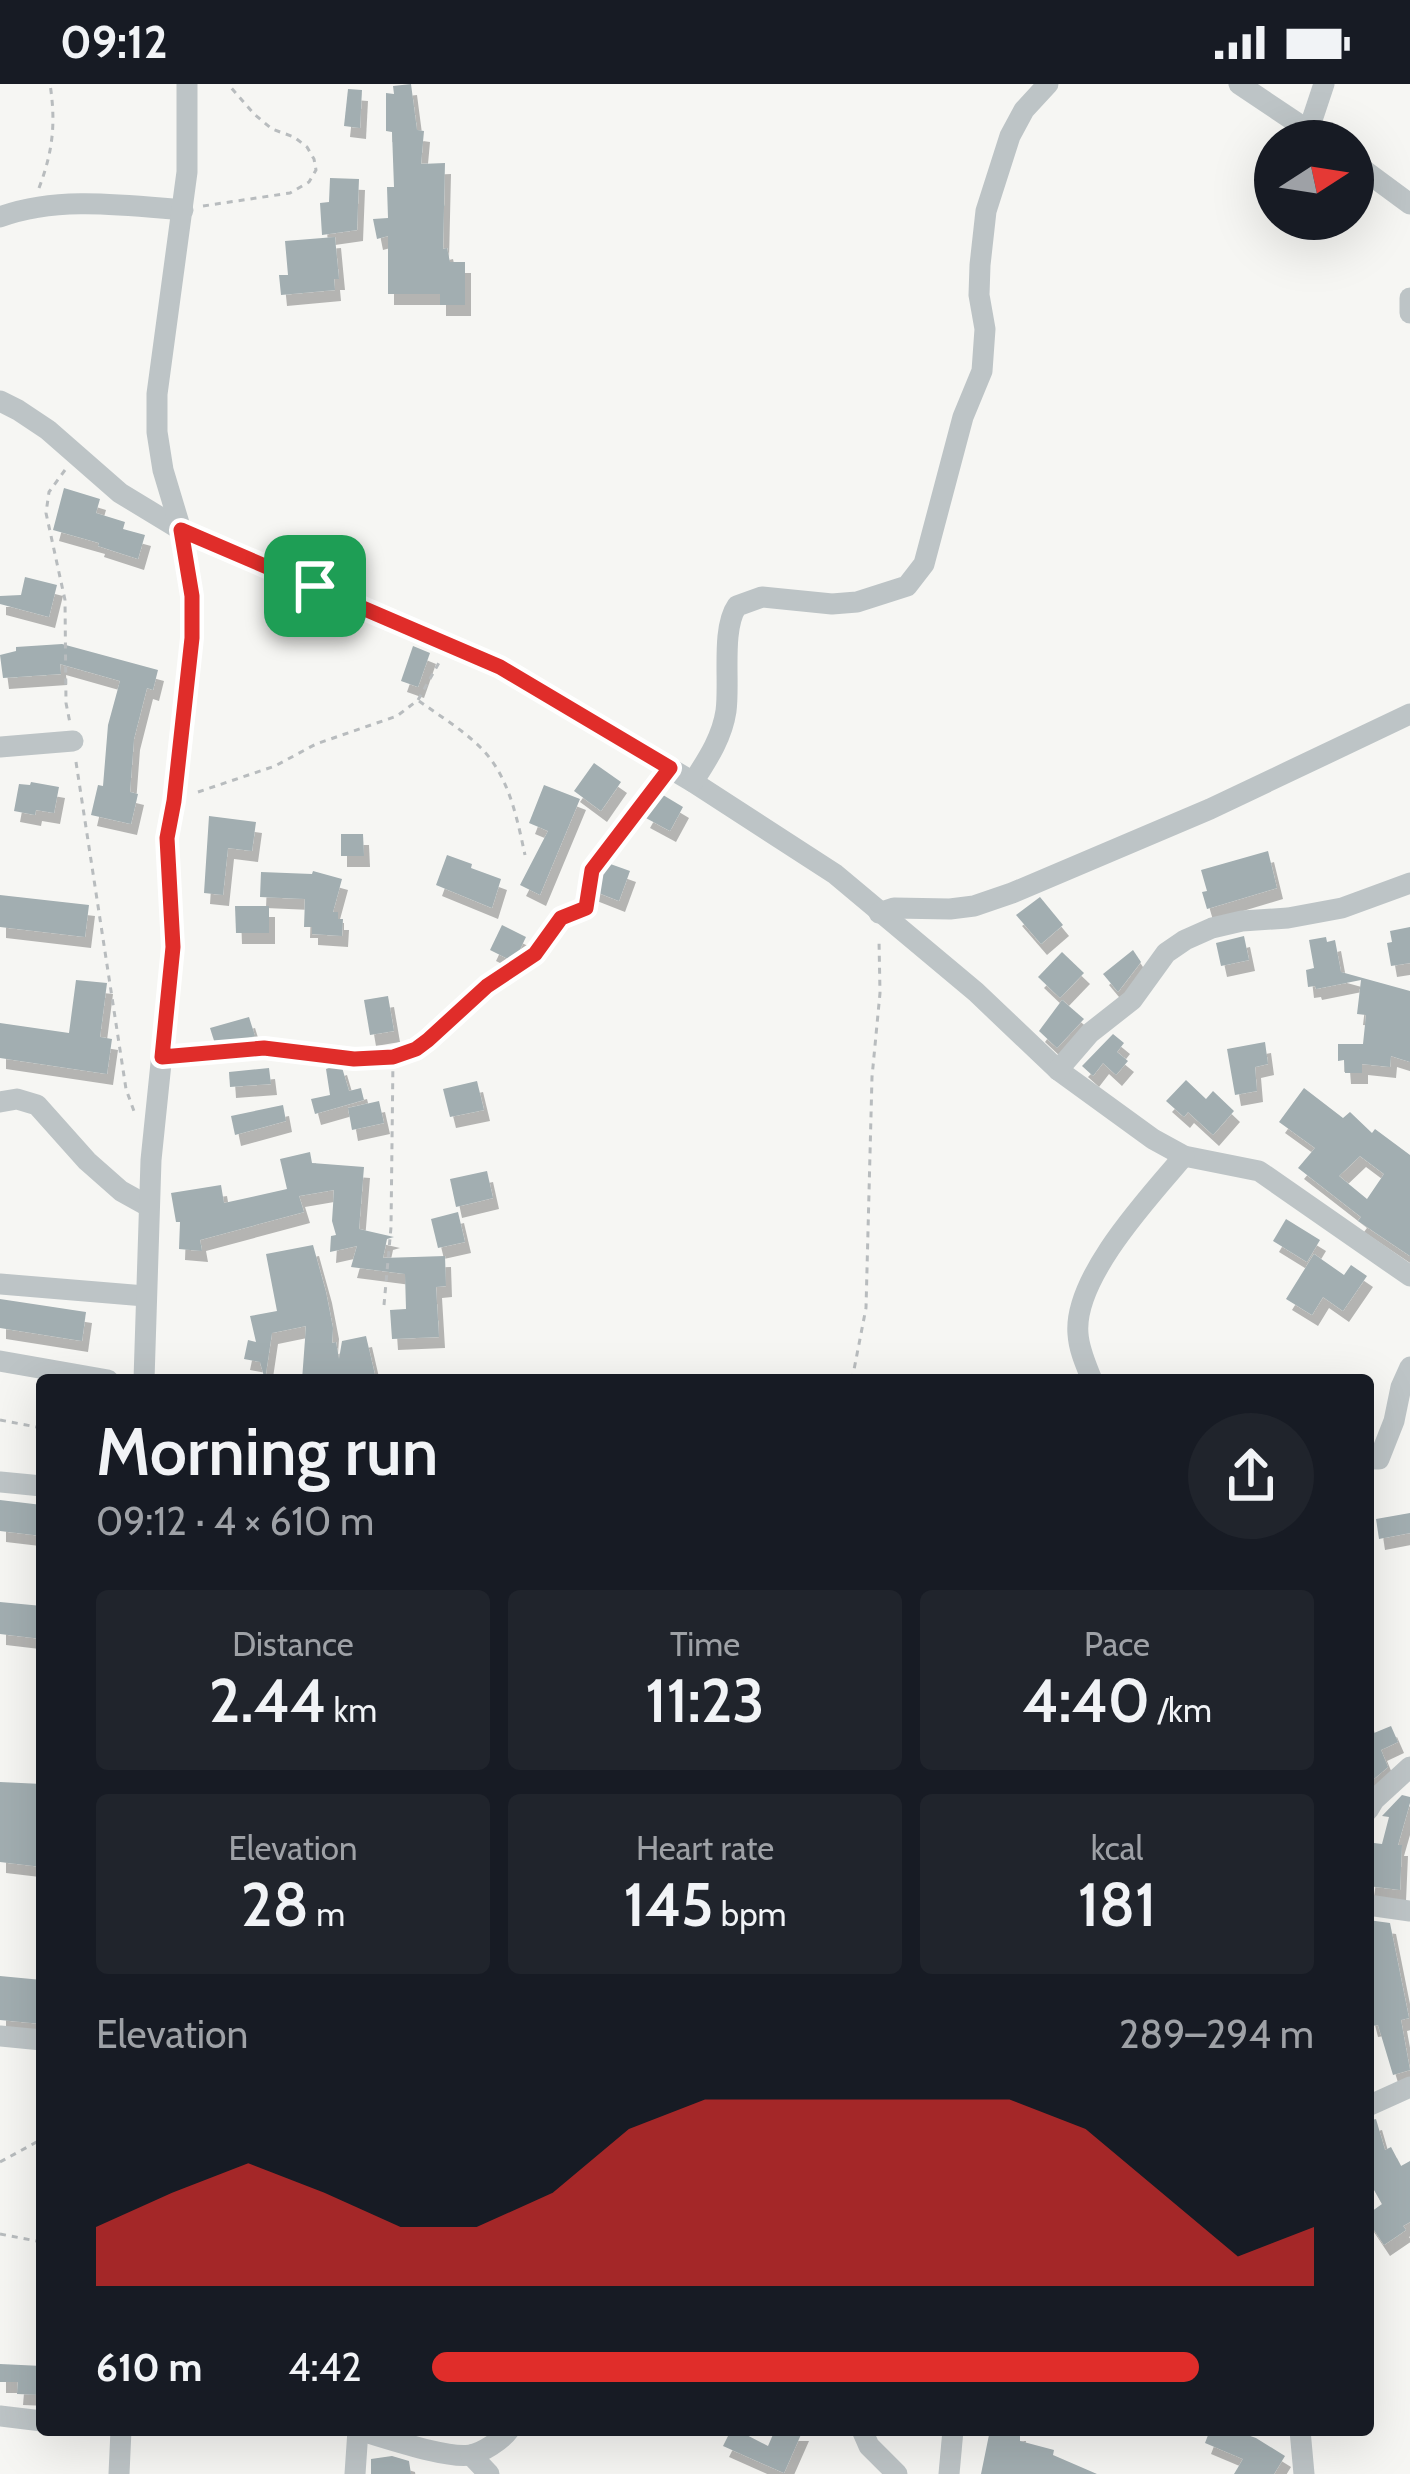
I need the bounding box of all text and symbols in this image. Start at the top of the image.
text: 09:12 [60,15,167,69]
north arrow [1254,120,1374,240]
map controls [1254,120,1374,240]
pin [264,535,366,637]
icon: arrive [282,553,348,619]
text: Morning run [96,1411,438,1492]
button: share [1188,1413,1314,1539]
text: 09:12 · 4 × 610 m [96,1497,374,1545]
text: Distance [232,1624,354,1664]
text: Time [670,1624,740,1664]
text: Pace [1084,1624,1150,1664]
text: 2.44 [209,1664,326,1737]
text: 11:23 [645,1664,765,1737]
text: 4:40 [1022,1664,1150,1737]
text: km [326,1690,377,1730]
text: /km [1150,1690,1212,1730]
text: Elevation [229,1828,357,1868]
text: Heart rate [636,1828,774,1868]
text: kcal [1091,1828,1143,1868]
text: 28 [241,1868,309,1941]
text: 145 [624,1868,713,1941]
text: 181 [1078,1868,1156,1941]
text: m [309,1894,345,1934]
text: bpm [713,1894,786,1934]
text: Elevation [96,2010,248,2058]
text: 289–294 m [1119,2010,1314,2058]
text: 610 m [96,2343,203,2391]
text: 4:42 [288,2343,362,2391]

